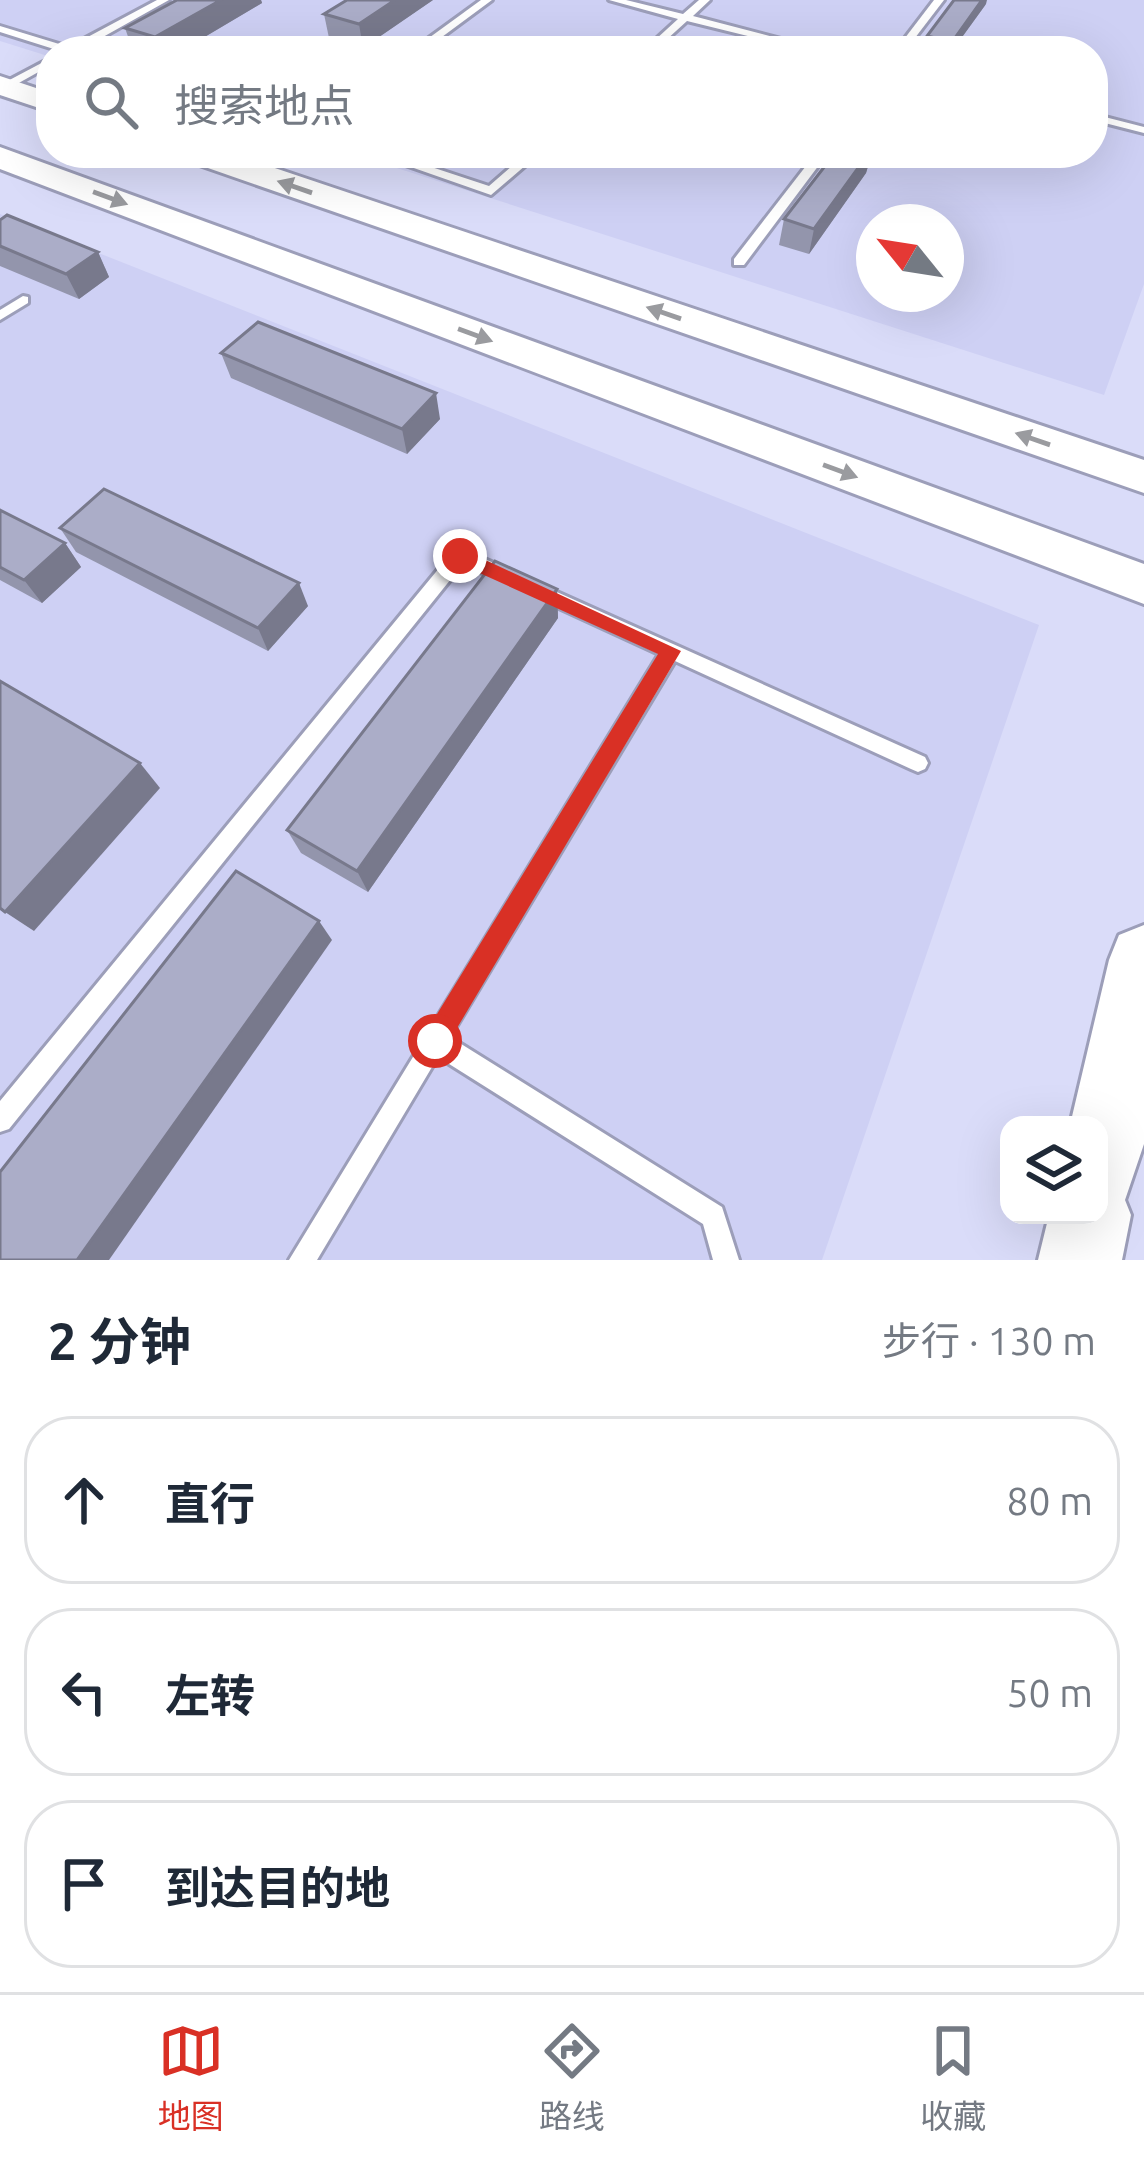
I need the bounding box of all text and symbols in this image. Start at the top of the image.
search box [36,36,1108,168]
icon: search [78,69,144,135]
text: 搜索地点 [174,80,354,131]
one-way arrow [277,176,313,195]
one-way arrow [92,190,128,209]
north arrow [856,204,964,312]
one-way arrow [646,303,682,321]
one-way arrow [457,326,493,345]
one-way arrow [1015,429,1051,447]
one-way arrow [823,462,859,481]
route end [433,529,487,583]
route start [408,1014,462,1068]
map controls [1000,1116,1108,1224]
button: layers [1000,1116,1108,1224]
text: 2 分钟 [48,1312,191,1370]
text: 步行 · 130 m [882,1319,1096,1362]
icon: ahead [51,1467,117,1533]
text: 直行 [165,1478,255,1529]
text: 80 m [1006,1479,1093,1522]
icon: left [51,1659,117,1725]
text: 左转 [165,1670,255,1721]
text: 50 m [1006,1671,1093,1714]
icon: arrive [51,1851,117,1917]
text: 到达目的地 [165,1862,390,1913]
tab: 地图 [158,2018,224,2138]
tab: 路线 [539,2018,605,2138]
tab: 收藏 [920,2018,986,2138]

